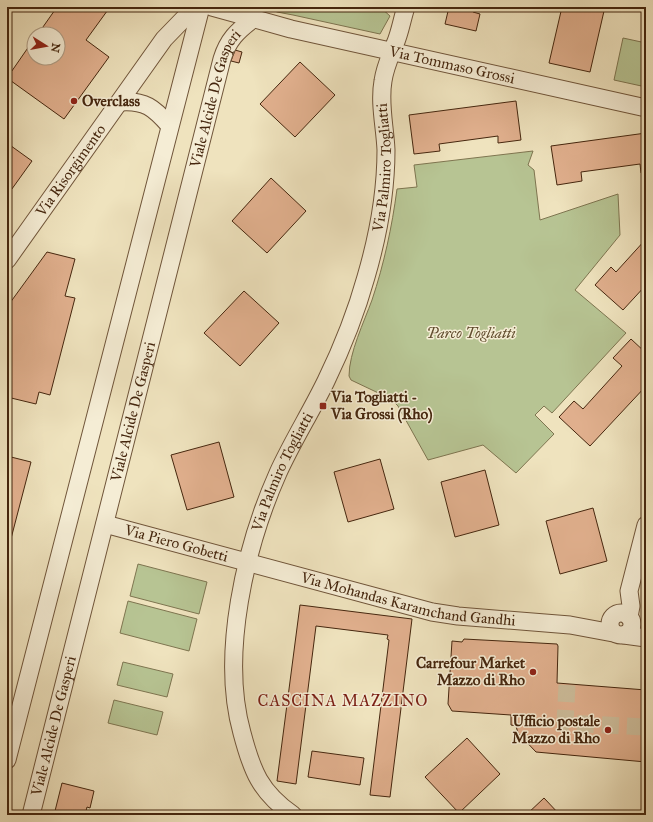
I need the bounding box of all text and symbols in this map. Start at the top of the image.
north arrow [26,26,66,66]
street label: Viale Alcide De Gasperi [186,26,245,170]
text: N [48,42,63,54]
street label: Via Tommaso Grossi [387,42,517,88]
place label: Overclass [82,92,140,110]
marker: Overclass [69,96,79,106]
street label: Via Palmiro Togliatti [368,103,395,234]
street label: Via Risorgimento [31,121,110,221]
park label: Parco Togliatti [426,324,516,342]
street label: Viale Alcide De Gasperi [106,340,159,484]
place label: Via Togliatti - Via Grossi (Rho) [330,388,432,424]
marker: Via Togliatti - Via Grossi (Rho) [318,401,328,411]
street label: Via Palmiro Togliatti [247,409,317,534]
street label: Via Piero Gobetti [122,520,230,566]
street label: Via Mohandas Karamchand Gandhi [298,568,516,630]
street label: Viale Alcide De Gasperi [27,654,80,799]
place label: Carrefour Market Mazzo di Rho [416,654,526,689]
marker: Carrefour Market Mazzo di Rho [528,667,538,677]
district label: CASCINA MAZZINO [257,691,429,710]
place label: Ufficio postale Mazzo di Rho [512,712,601,747]
marker: Ufficio postale Mazzo di Rho [603,725,613,735]

